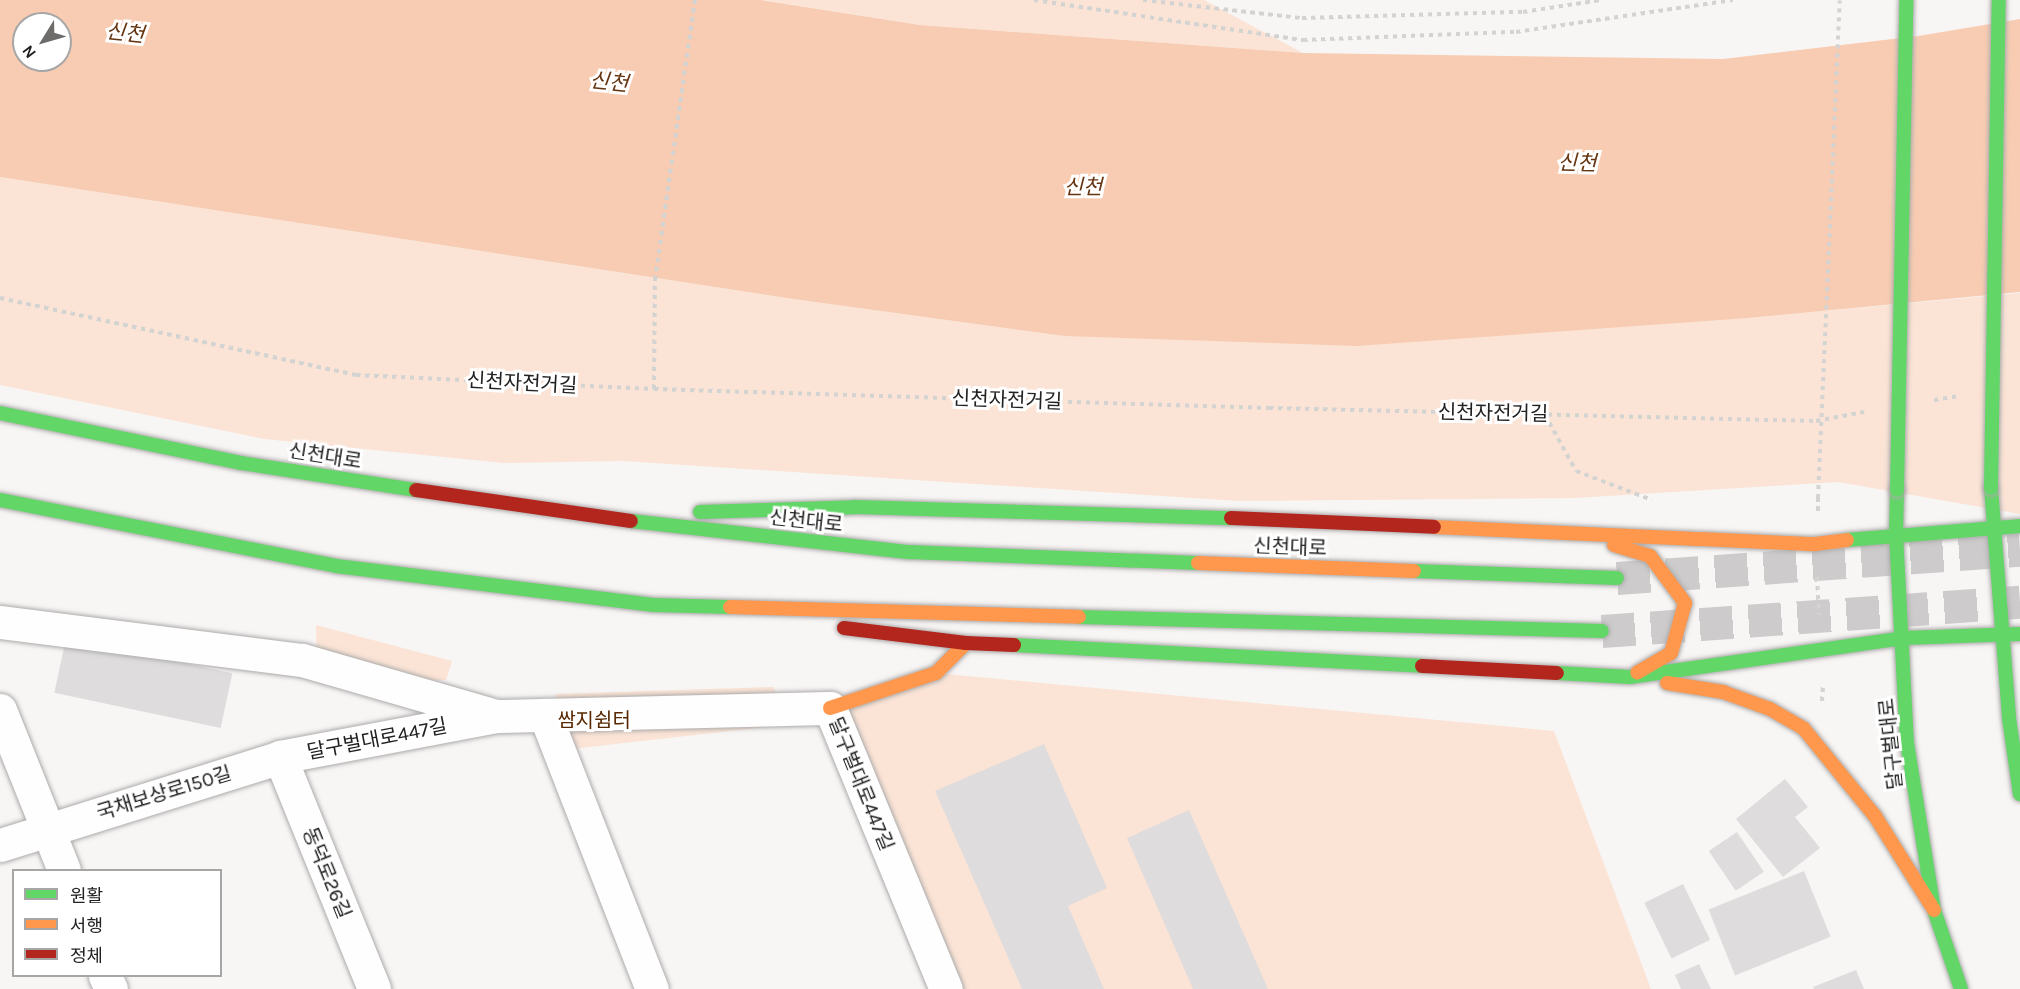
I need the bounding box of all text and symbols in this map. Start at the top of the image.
north arrow [12,12,72,72]
water label: 신천 [104,18,146,48]
text: N [18,42,40,62]
water label: 신천 [588,67,630,97]
water label: 신천 [1557,150,1597,176]
water label: 신천 [1064,174,1102,200]
street label: 신천자전거길 [466,368,578,398]
street label: 신천자전거길 [951,386,1063,414]
street label: 신천자전거길 [1438,400,1548,426]
street label: 신천대로 [287,438,363,474]
street label: 신천대로 [768,505,844,537]
street label: 신천대로 [1253,534,1327,560]
street label: 달구벌대로 [1874,697,1908,791]
park label: 쌈지쉼터 [557,708,631,732]
street label: 달구벌대로447길 [305,714,449,764]
street label: 달구벌대로447길 [823,714,899,854]
street label: 국채보상로150길 [93,761,235,825]
street label: 동덕로26길 [298,824,356,922]
legend [12,869,222,977]
text: 원활 [70,885,103,907]
text: 서행 [70,915,103,937]
text: 정체 [70,945,103,967]

